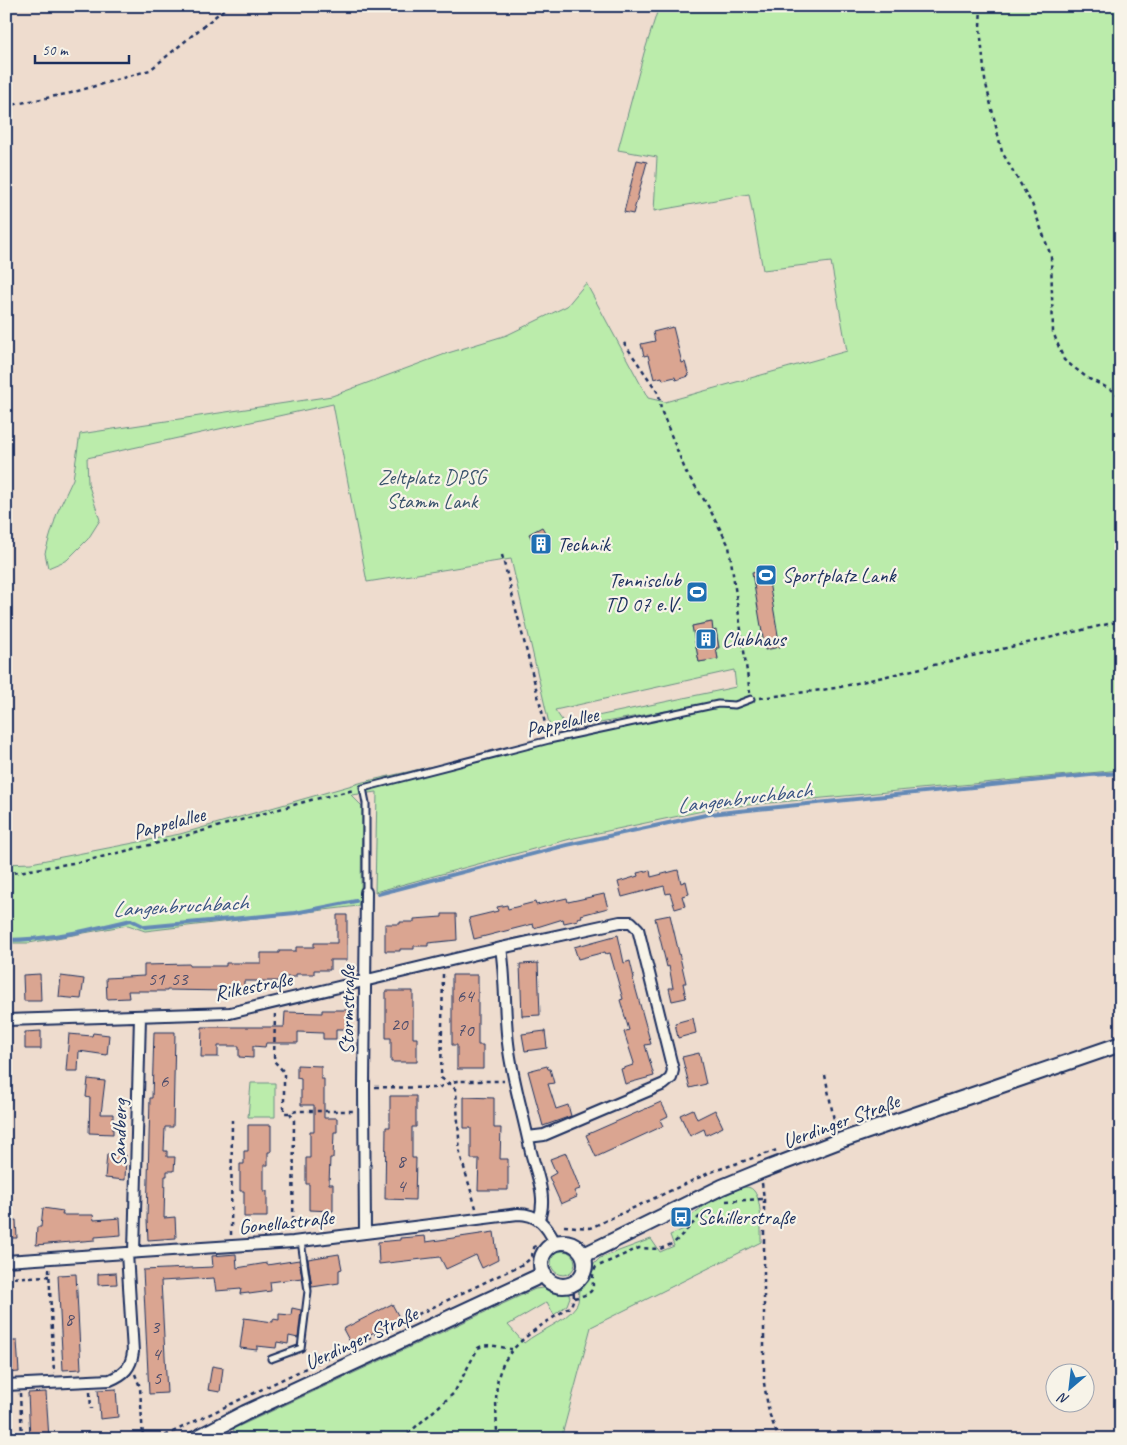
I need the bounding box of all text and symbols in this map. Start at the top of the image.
scale bar [35,32,129,64]
text: 50 m [42,41,69,60]
park label: Zeltplatz DPSG Stamm Lank [378,464,489,514]
place label: Technik [557,531,612,557]
building icon: Technik [529,532,553,556]
place label: Sportplatz Lank [782,562,897,588]
sports icon: Sportplatz Lank [754,563,778,587]
place label: Tennisclub TD 07 e.V. [605,567,683,617]
sports icon: Tennisclub TD 07 e.V. [685,580,709,604]
place label: Clubhaus [722,626,787,652]
building icon: Clubhaus [694,627,718,651]
street label: Pappelallee [523,701,602,743]
water label: Langenbruchbach [675,776,815,820]
street label: Pappelallee [130,801,209,845]
water label: Langenbruchbach [112,888,250,924]
street label: Stormstraße [333,963,361,1055]
street label: Rilkestraße [212,965,296,1006]
house number: 51 [147,967,166,991]
house number: 53 [170,967,189,991]
house number: 64 [456,984,476,1008]
house number: 20 [390,1012,409,1036]
house number: 70 [456,1018,475,1042]
house number: 6 [160,1069,170,1093]
street label: Uerdinger Straße [779,1087,905,1154]
street label: Sandberg [105,1097,133,1167]
house number: 8 [397,1149,408,1173]
house number: 4 [397,1174,408,1198]
street label: Gonellastraße [237,1204,337,1240]
place label: Schillerstraße [697,1204,797,1230]
bus stop icon: Schillerstraße [669,1205,693,1229]
street label: Uerdinger Straße [300,1300,424,1376]
house number: 8 [65,1307,76,1331]
house number: 3 [151,1315,161,1339]
house number: 4 [152,1342,163,1366]
north arrow [1044,1362,1094,1412]
house number: 5 [153,1366,163,1390]
text: N [1054,1388,1072,1409]

